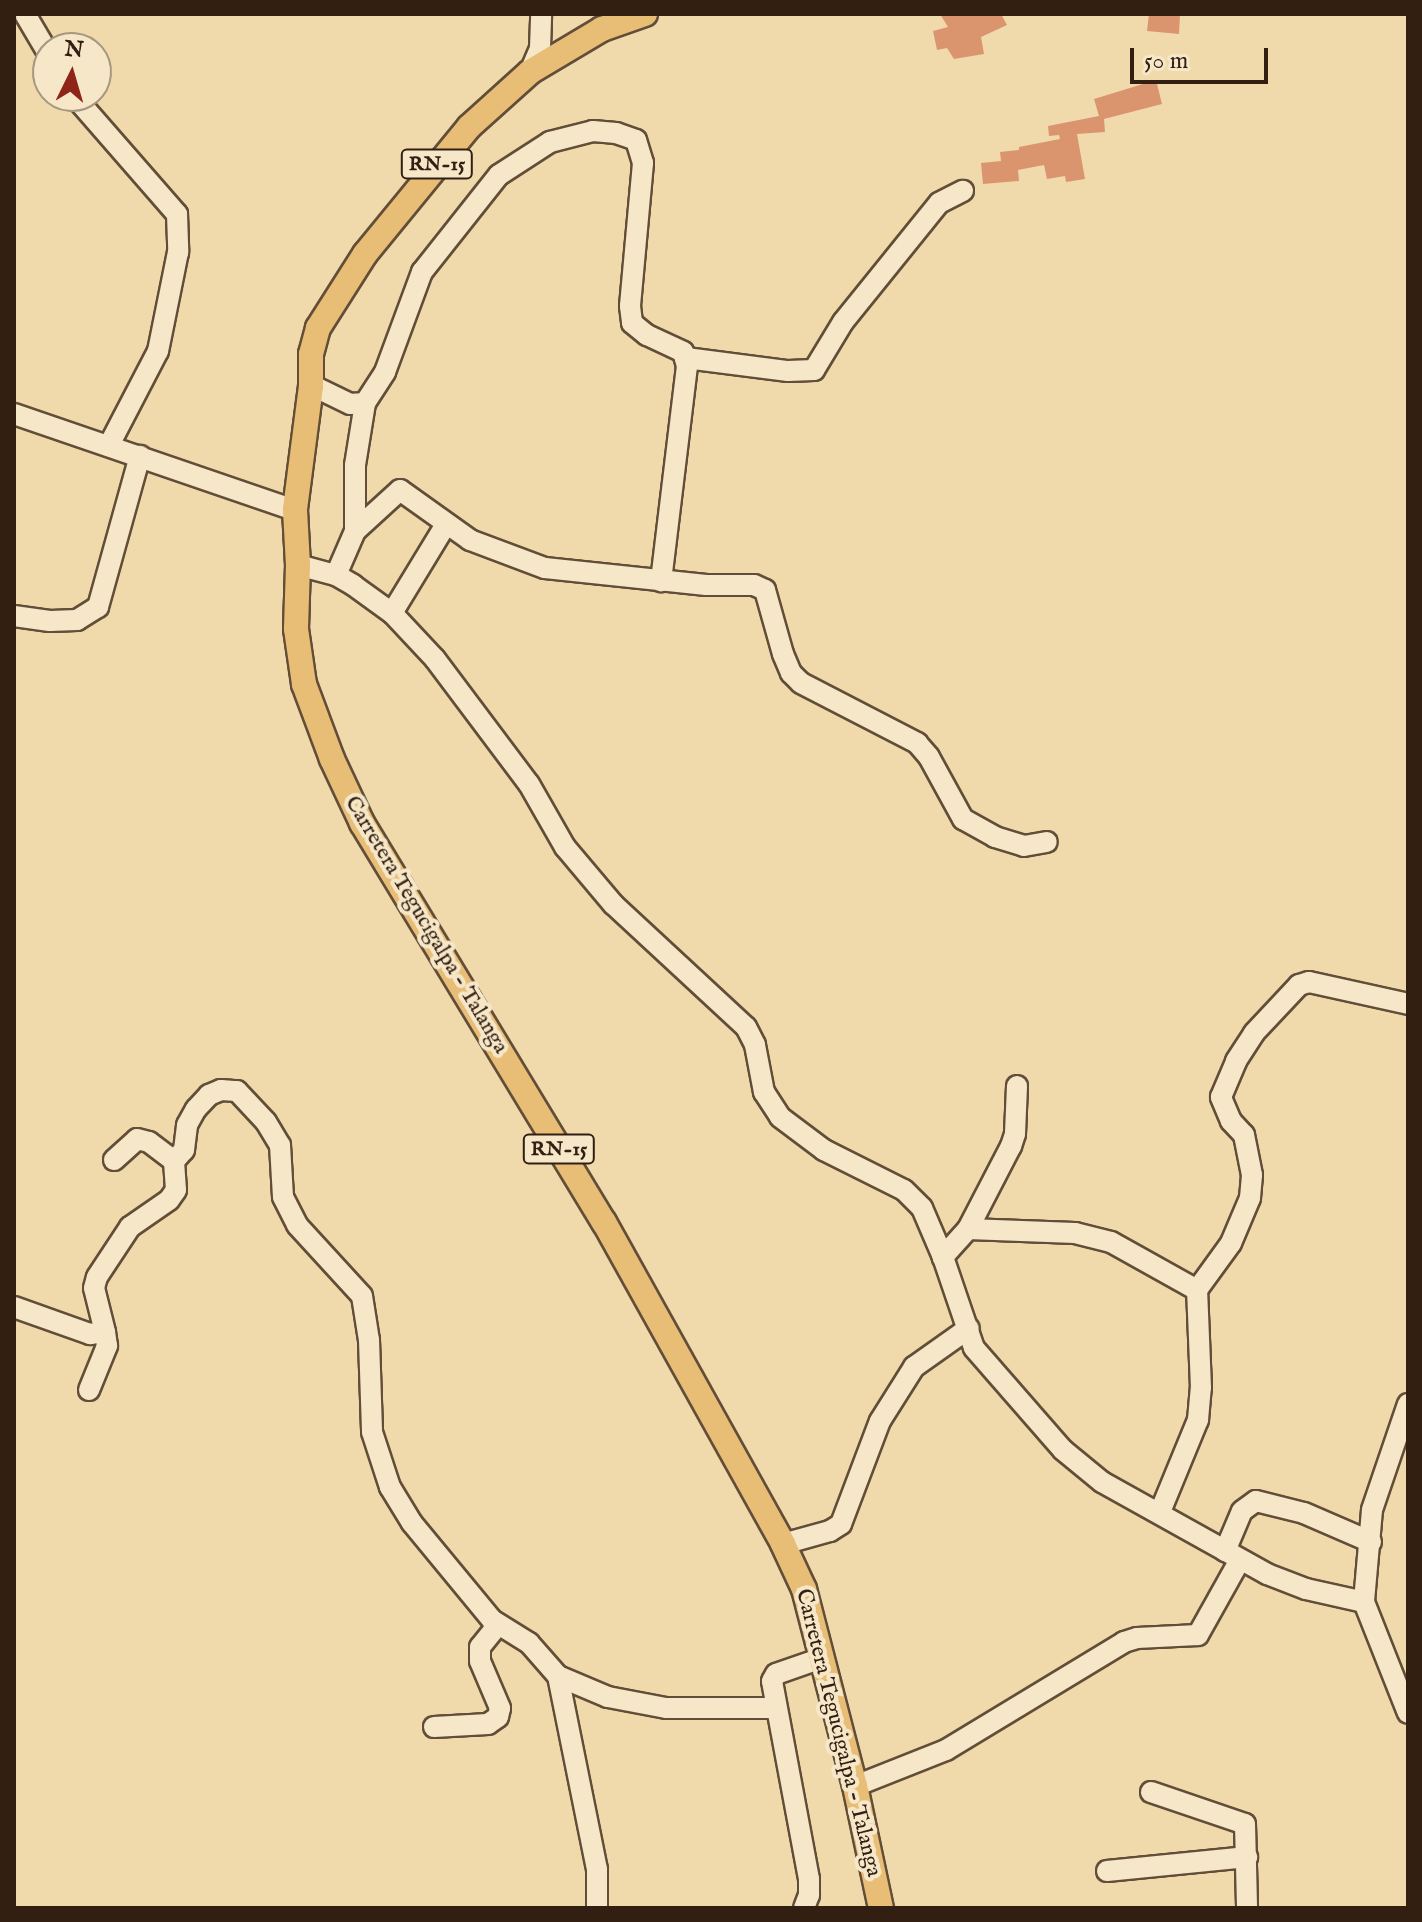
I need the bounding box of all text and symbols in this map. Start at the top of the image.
north arrow [32,32,112,112]
scale bar [1134,32,1272,82]
text: N [63,35,85,65]
text: 50 m [1144,46,1188,77]
road number: RN-15 [399,148,475,180]
street label: Carretera Tegucigalpa - Talanga [339,791,513,1059]
road number: RN-15 [521,1133,597,1165]
street label: Carretera Tegucigalpa - Talanga [789,1586,887,1880]

